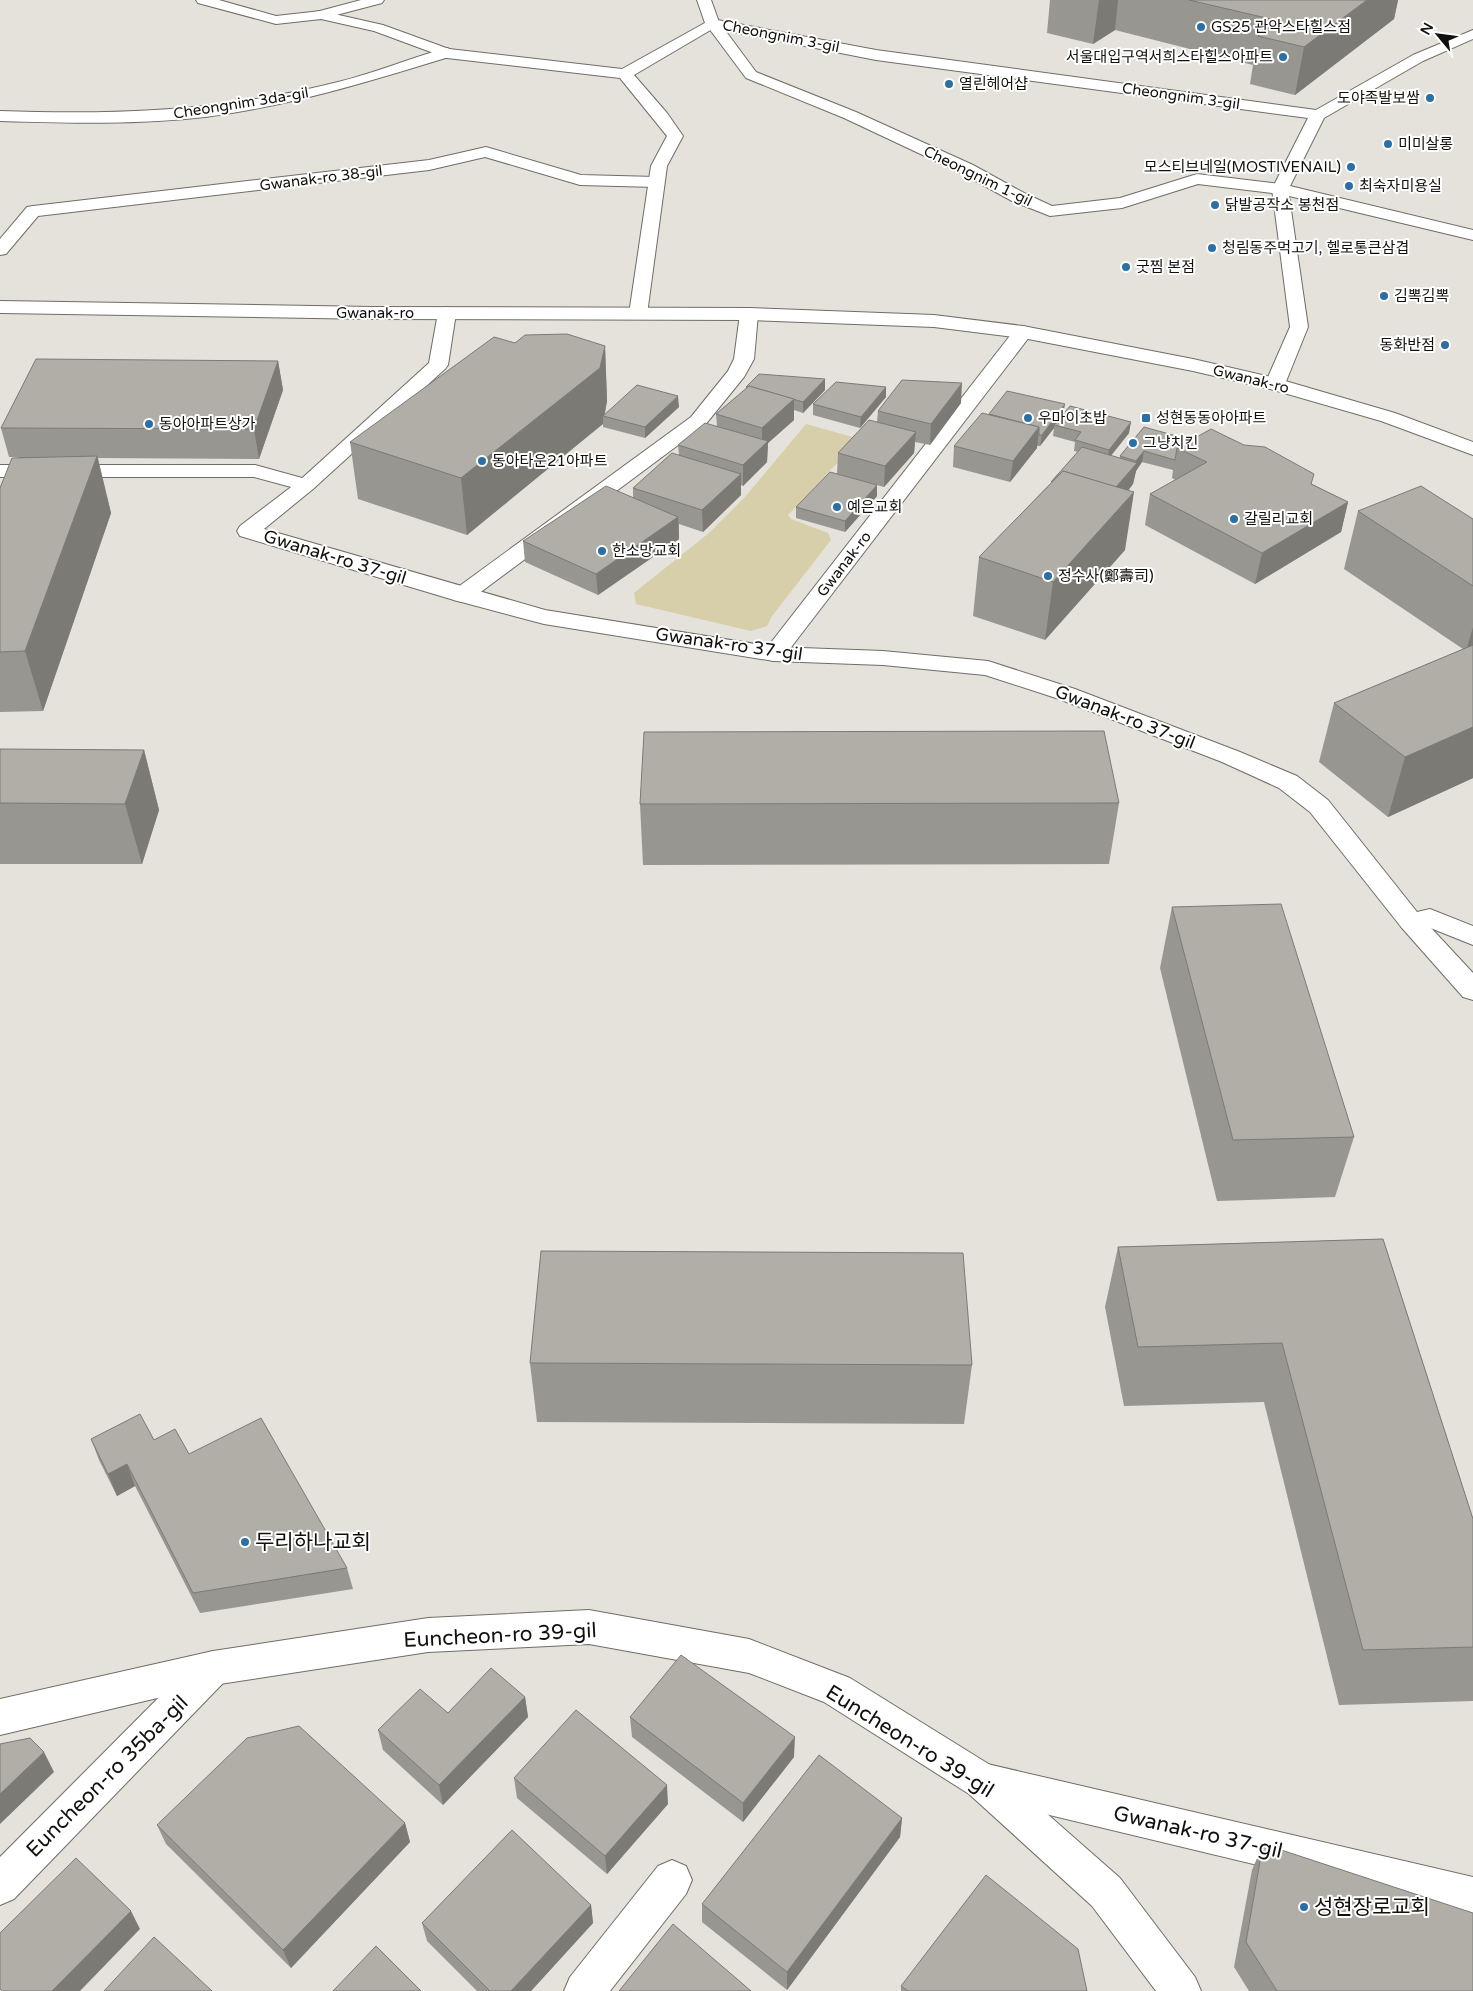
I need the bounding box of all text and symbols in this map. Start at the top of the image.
north arrow [1413,10,1463,60]
street label: Cheongnim 3-gil [721,16,841,56]
place label: GS25 관악스타힐스점 [1211,18,1351,36]
text: N [1417,20,1437,38]
marker: GS25 관악스타힐스점 [1195,21,1207,33]
place label: 서울대입구역서희스타힐스아파트 [1066,48,1273,66]
marker: 서울대입구역서희스타힐스아파트 [1277,51,1289,63]
place label: 열린헤어샵 [959,75,1028,93]
marker: 열린헤어샵 [943,78,955,90]
street label: Cheongnim 3-gil [1121,79,1241,113]
street label: Cheongnim 3da-gil [172,83,310,123]
place label: 도야족발보쌈 [1337,89,1420,107]
marker: 도야족발보쌈 [1424,92,1436,104]
place label: 미미살롱 [1398,135,1453,153]
marker: 미미살롱 [1382,138,1394,150]
street label: Cheongnim 1-gil [921,142,1035,210]
place label: 모스티브네일(MOSTIVENAIL) [1144,158,1341,176]
marker: 모스티브네일(MOSTIVENAIL) [1345,161,1357,173]
street label: Gwanak-ro 38-gil [258,162,384,194]
place label: 최숙자미용실 [1359,177,1442,195]
marker: 최숙자미용실 [1343,180,1355,192]
place label: 닭발공작소 봉천점 [1225,196,1339,214]
marker: 닭발공작소 봉천점 [1209,199,1221,211]
place label: 청림동주먹고기, 헬로통큰삼겹 [1222,239,1409,257]
marker: 청림동주먹고기, 헬로통큰삼겹 [1206,242,1218,254]
place label: 굿찜 본점 [1136,258,1195,276]
marker: 굿찜 본점 [1120,261,1132,273]
place label: 김뽁김뽁 [1394,287,1449,305]
marker: 김뽁김뽁 [1378,290,1390,302]
street label: Gwanak-ro [336,304,414,322]
place label: 동화반점 [1380,336,1435,354]
marker: 동화반점 [1439,339,1451,351]
street label: Gwanak-ro [1211,361,1291,397]
place label: 우마이초밥 [1038,409,1107,427]
place label: 성현동동아아파트 [1156,409,1267,427]
marker: 우마이초밥 [1022,412,1034,424]
marker: 성현동동아아파트 [1140,412,1152,424]
place label: 동아아파트상가 [159,415,256,433]
marker: 동아아파트상가 [143,418,155,430]
place label: 그냥치킨 [1143,434,1198,452]
marker: 그냥치킨 [1127,437,1139,449]
place label: 동아타운21아파트 [492,452,608,470]
marker: 동아타운21아파트 [476,455,488,467]
place label: 예은교회 [847,498,902,516]
marker: 예은교회 [831,501,843,513]
place label: 갈릴리교회 [1244,510,1313,528]
marker: 갈릴리교회 [1228,513,1240,525]
street label: Gwanak-ro 37-gil [261,525,409,589]
street label: Gwanak-ro [813,528,875,600]
place label: 한소망교회 [612,542,681,560]
marker: 한소망교회 [596,545,608,557]
place label: 정수사(鄭壽司) [1058,567,1154,585]
marker: 정수사(鄭壽司) [1042,570,1054,582]
street label: Gwanak-ro 37-gil [654,623,804,665]
street label: Gwanak-ro 37-gil [1052,680,1198,754]
place label: 두리하나교회 [255,1530,371,1555]
marker: 두리하나교회 [239,1536,251,1548]
street label: Euncheon-ro 39-gil [403,1618,597,1653]
street label: Euncheon-ro 39-gil [821,1680,998,1803]
street label: Euncheon-ro 35ba-gil [21,1690,193,1862]
street label: Gwanak-ro 37-gil [1111,1801,1285,1864]
place label: 성현장로교회 [1314,1895,1430,1920]
marker: 성현장로교회 [1298,1901,1310,1913]

